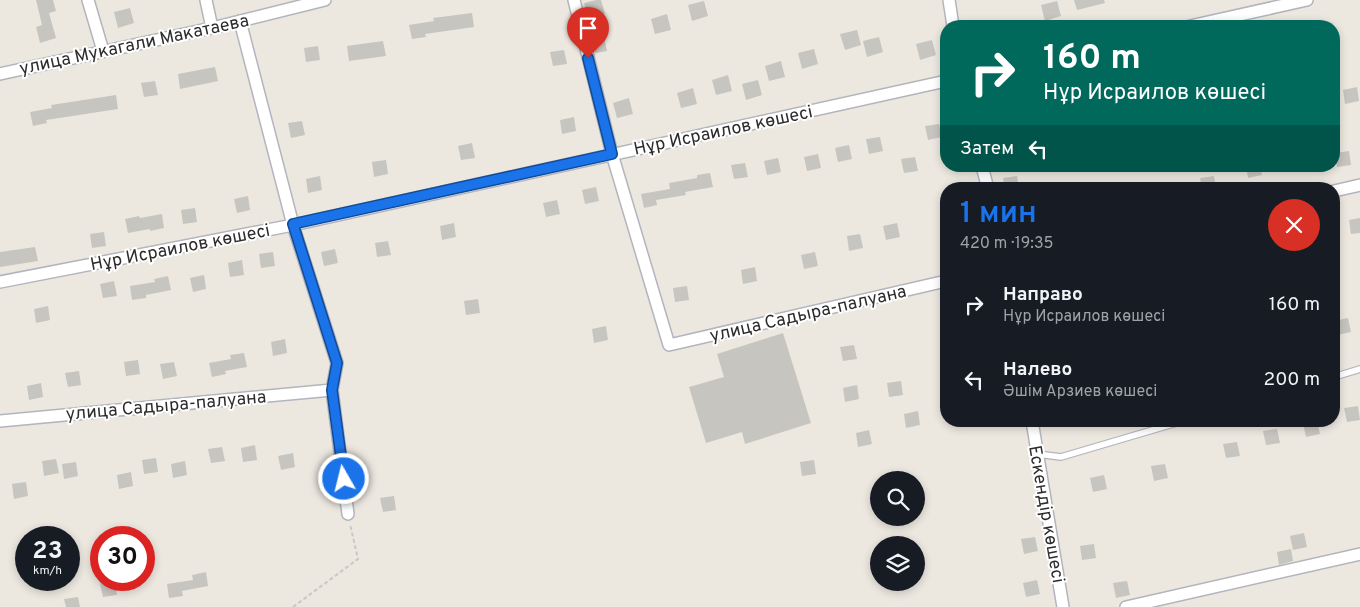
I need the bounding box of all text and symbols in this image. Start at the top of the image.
pin [567,7,609,58]
street label: улица Мукагали Макатаева [18,10,251,81]
icon: arrive [574,14,602,42]
text: 160 m [1043,37,1141,81]
icon: right [960,40,1025,105]
text: Нұр Исраилов көшесі [1043,80,1266,107]
street label: Нұр Исраилов көшесі [632,101,815,162]
icon: left [1024,135,1052,163]
text: Затем [960,137,1014,161]
text: 1 мин [960,196,1037,233]
button: close [1268,199,1320,251]
street label: Нұр Исраилов көшесі [89,220,272,277]
text: 420 m · 19:35 [960,234,1054,254]
street label: улица Садыра-палуана [708,281,909,348]
text: Направо [1003,283,1083,307]
icon: right [960,291,988,319]
text: 160 m [1269,293,1320,317]
text: Нұр Исраилов көшесі [1003,307,1165,327]
text: Налево [1003,358,1072,382]
icon: left [960,366,988,394]
text: 200 m [1264,368,1320,392]
text: Әшім Арзиев көшесі [1003,382,1157,402]
street label: улица Садыра-палуана [65,386,267,427]
street label: Ескендір көшесі [1022,444,1069,585]
position arrow [317,452,369,504]
map controls [870,471,925,591]
button: search [870,471,925,526]
speed limit sign: 30 [90,526,155,591]
text: 23 [32,536,63,568]
button: layers [870,536,925,591]
text: km/h [33,563,62,579]

